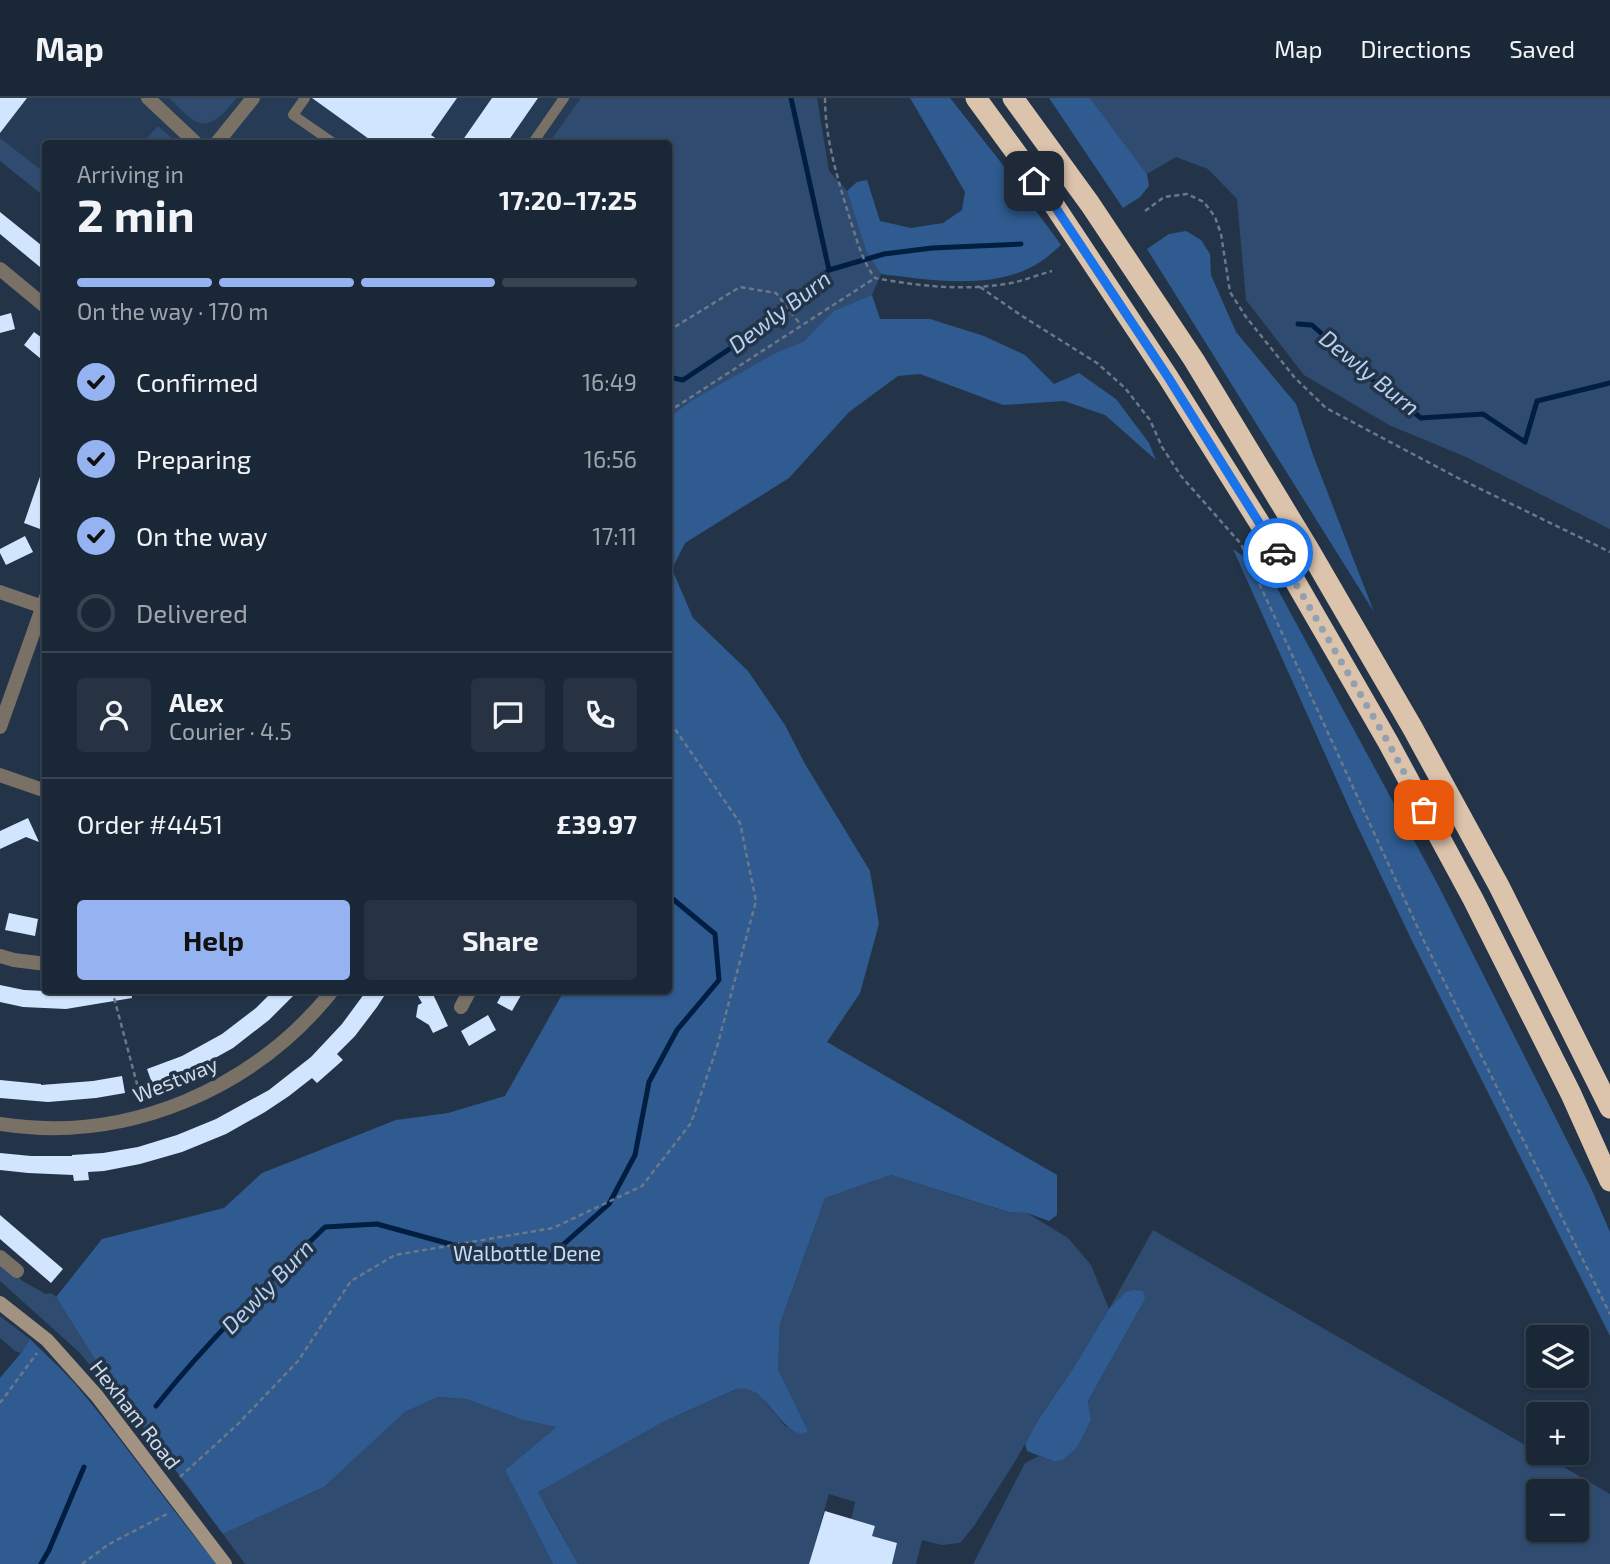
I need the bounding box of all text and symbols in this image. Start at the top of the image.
text: Map [35,28,104,68]
text: Map [1274,34,1322,63]
text: Directions [1360,34,1471,63]
text: Saved [1509,34,1575,63]
pin [1004,151,1064,211]
text: Arriving in [77,160,184,188]
icon: home [1015,162,1053,200]
text: 17:20–17:25 [499,184,637,215]
text: 2 min [77,186,195,241]
water label: Dewly Burn [722,264,836,358]
text: On the way · 170 m [77,297,269,325]
water label: Dewly Burn [1314,323,1426,421]
icon: check [77,363,115,401]
text: Confirmed [136,366,259,397]
text: 16:49 [582,368,637,396]
icon: check [77,440,115,478]
text: Preparing [136,443,251,474]
text: 16:56 [584,445,637,473]
icon: check [77,517,115,555]
courier [1243,518,1313,588]
text: On the way [136,520,267,551]
text: 17:11 [592,522,637,550]
icon: car [1259,534,1297,572]
text: Delivered [136,597,248,628]
button: person [77,678,151,752]
button: chat [471,678,545,752]
button: phone [563,678,637,752]
text: Alex [169,686,224,717]
text: Courier · 4.5 [169,717,292,745]
pin [1394,780,1454,840]
icon: bag [1405,791,1443,829]
text: Order #4451 [77,808,223,839]
text: £39.97 [556,808,637,839]
button: Help [77,900,350,980]
button: Share [364,900,637,980]
street label: Westway [129,1051,221,1107]
water label: Dewly Burn [215,1233,319,1339]
park label: Walbottle Dene [453,1240,601,1265]
map controls [1526,1325,1589,1542]
button: layers [1526,1325,1589,1388]
street label: Hexham Road [86,1354,186,1474]
button: + [1526,1402,1589,1465]
button: − [1526,1479,1589,1542]

